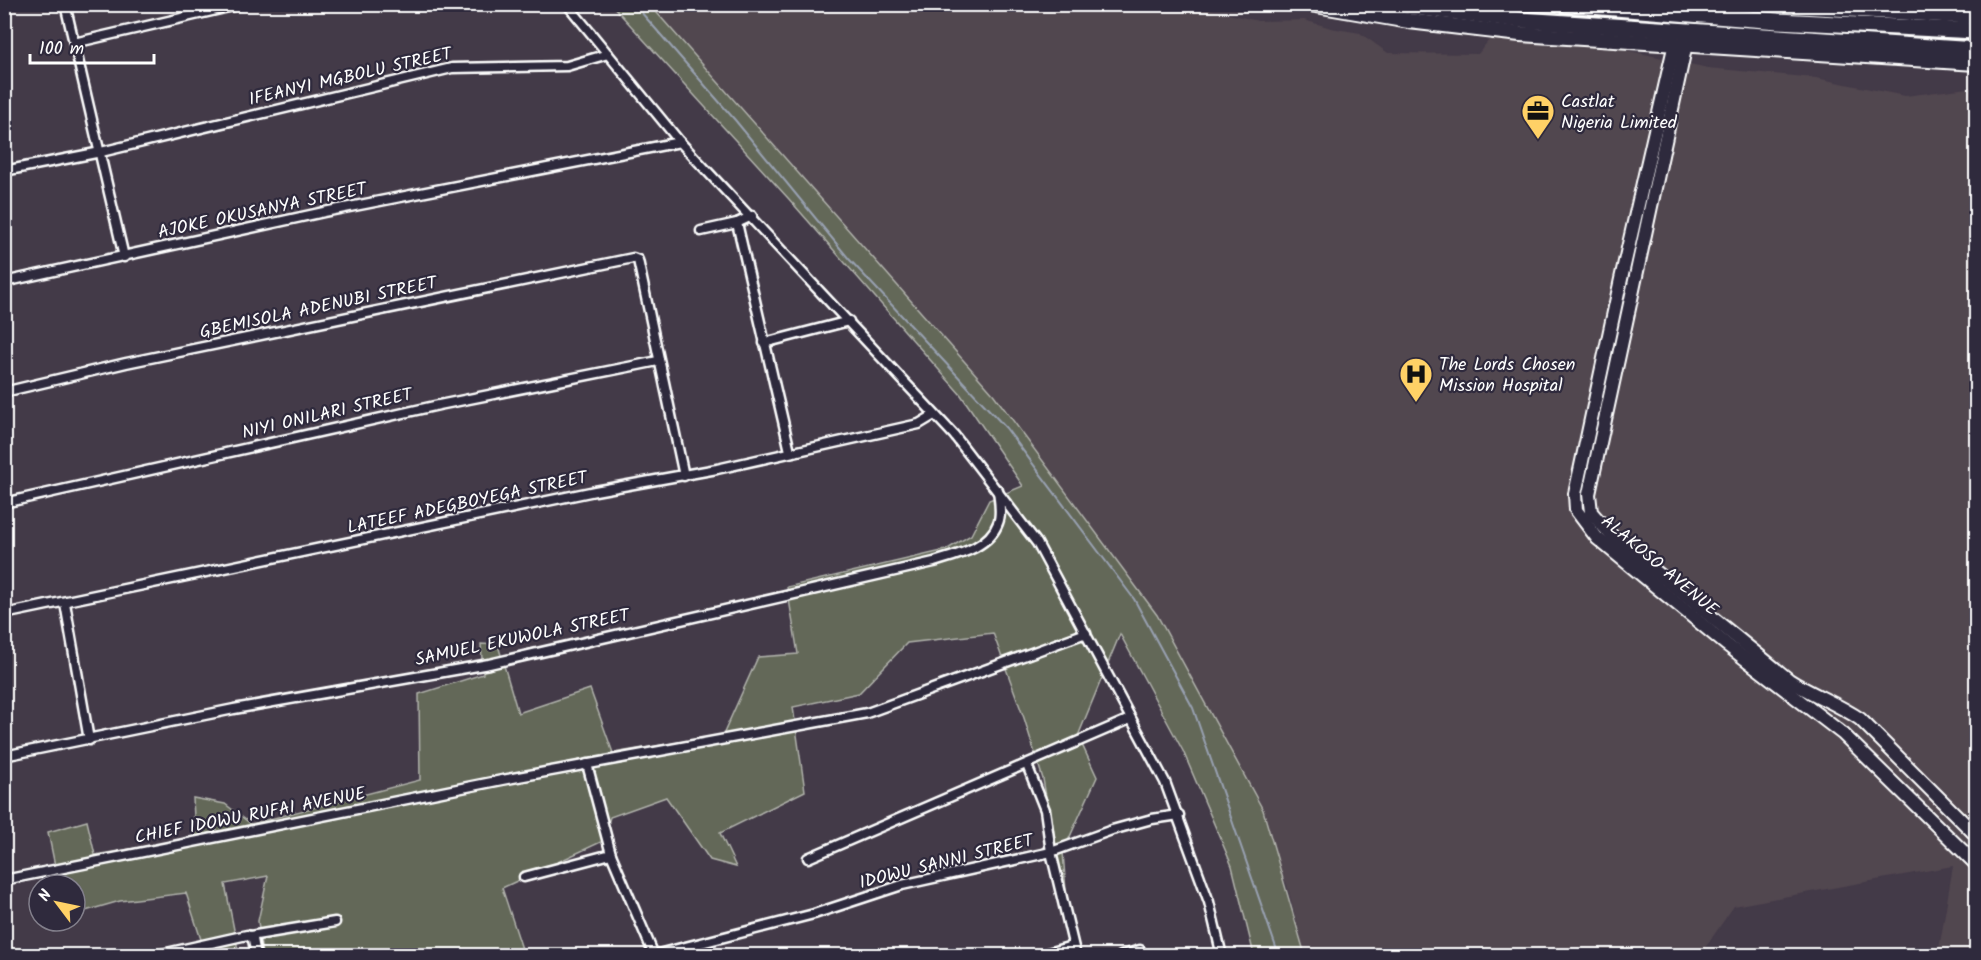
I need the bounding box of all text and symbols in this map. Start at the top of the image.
scale bar [30,27,154,65]
text: 100 m [39,35,84,64]
street label: IFEANYI MGBOLU STREET [246,40,456,115]
place label: Castlat Nigeria Limited [1561,88,1678,138]
office icon: Castlat Nigeria Limited [1520,93,1556,140]
street label: AJOKE OKUSANYA STREET [155,175,371,248]
street label: GBEMISOLA ADENUBI STREET [197,269,441,348]
place label: The Lords Chosen Mission Hospital [1439,351,1575,401]
hospital icon: The Lords Chosen Mission Hospital [1398,356,1434,403]
street label: NIYI ONILARI STREET [239,380,417,448]
street label: LATEEF ADEGBOYEGA STREET [344,464,592,543]
street label: ALAKOSO AVENUE [1594,508,1725,624]
street label: SAMUEL EKUWOLA STREET [412,601,634,675]
street label: CHIEF IDOWU RUFAI AVENUE [132,780,369,853]
street label: IDOWU SANNI STREET [856,826,1038,898]
north arrow [27,873,87,933]
text: N [32,885,59,907]

